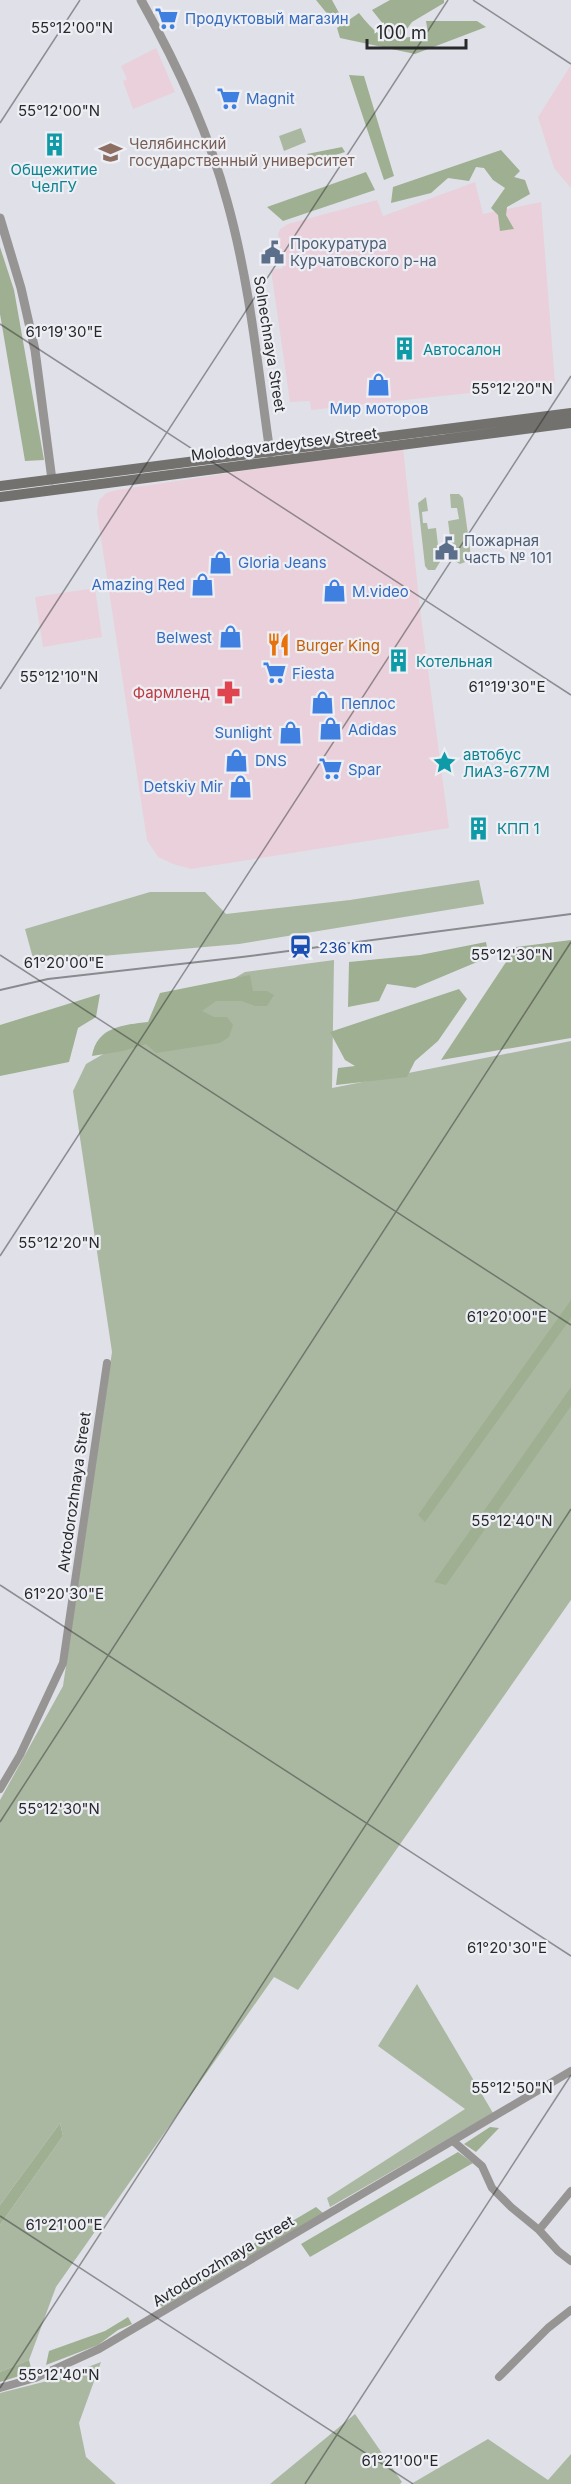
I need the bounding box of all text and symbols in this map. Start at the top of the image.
supermarket icon: Продуктовый магазин [154,5,180,31]
place label: Продуктовый магазин [185,9,349,28]
scale bar [367,12,466,50]
text: 55°12'00"N [31,18,113,37]
text: 100 m [376,22,427,43]
supermarket icon: Magnit [215,85,241,111]
place label: Magnit [246,89,295,108]
text: 55°12'00"N [18,101,100,120]
building icon: Общежитие ЧелГУ [41,132,67,158]
place label: Челябинский государственный университет [129,134,355,170]
school or university icon: Челябинский государственный университет [98,139,124,165]
place label: Общежитие ЧелГУ [10,160,98,196]
place label: Прокуратура Курчатовского р-на [290,234,437,270]
public building icon: Прокуратура Курчатовского р-на [259,239,285,265]
street label: Solnechnaya Street [250,275,290,414]
text: 61°19'30"E [26,322,102,341]
building icon: Автосалон [392,336,418,362]
place label: Автосалон [423,340,501,359]
shop icon: Мир моторов [366,371,392,397]
text: 55°12'20"N [471,379,553,398]
place label: Мир моторов [330,399,428,418]
street label: Molodogvardeytsev Street [190,423,378,465]
place label: Пожарная часть № 101 [464,531,552,567]
public building icon: Пожарная часть № 101 [433,536,459,562]
shop icon: Gloria Jeans [207,549,233,575]
place label: Gloria Jeans [238,553,327,572]
shop icon: Amazing Red [190,571,216,597]
place label: Amazing Red [92,575,185,594]
shop icon: M.video [321,578,347,604]
place label: M.video [352,582,409,601]
shop icon: Belwest [217,624,243,650]
place label: Belwest [156,628,212,647]
restaurant icon: Burger King [265,632,291,658]
place label: Burger King [296,636,380,655]
building icon: Котельная [385,648,411,674]
place label: Котельная [416,652,493,671]
supermarket icon: Fiesta [261,660,287,686]
place label: Fiesta [292,664,335,683]
text: 55°12'10"N [20,667,98,686]
text: 61°19'30"E [469,677,545,696]
pharmacy icon: Фармленд [215,679,241,705]
place label: Фармленд [133,683,210,702]
shop icon: Пеплос [310,690,336,716]
place label: Пеплос [341,694,396,713]
shop icon: Adidas [317,716,343,742]
shop icon: Sunlight [277,719,303,745]
place label: Adidas [348,720,397,739]
place label: Sunlight [214,723,272,742]
place label: автобус ЛиАЗ-677М [463,745,550,781]
shop icon: DNS [224,747,250,773]
place icon: автобус ЛиАЗ-677М [432,750,458,776]
place label: DNS [255,751,287,770]
supermarket icon: Spar [317,756,343,782]
place label: Spar [348,760,381,779]
shop icon: Detskiy Mir [228,773,254,799]
place label: Detskiy Mir [143,777,223,796]
building icon: КПП 1 [466,815,492,841]
place label: КПП 1 [497,819,540,838]
station icon: 236 km [288,934,314,960]
place label: 236 km [319,938,372,957]
text: 55°12'30"N [471,945,553,964]
text: 61°20'00"E [24,953,104,972]
text: 55°12'20"N [18,1233,100,1252]
text: 61°20'00"E [467,1307,547,1326]
street label: Avtodorozhnaya Street [53,1411,95,1573]
text: 55°12'40"N [471,1511,553,1530]
text: 61°20'30"E [24,1584,104,1603]
text: 55°12'30"N [18,1799,100,1818]
text: 61°20'30"E [467,1938,547,1957]
text: 55°12'50"N [471,2078,553,2097]
street label: Avtodorozhnaya Street [149,2211,297,2311]
text: 61°21'00"E [26,2215,102,2234]
text: 55°12'40"N [18,2365,100,2384]
text: 61°21'00"E [362,2451,438,2470]

